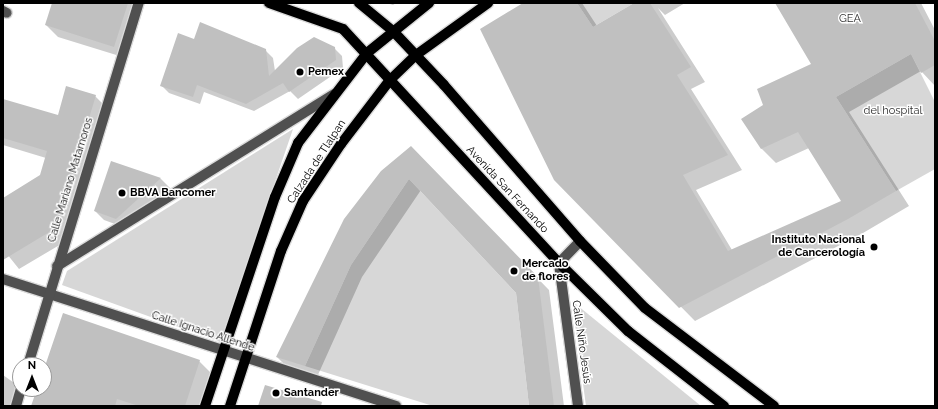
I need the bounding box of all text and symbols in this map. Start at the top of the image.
park label: GEA [839,12,861,26]
place label: Pemex [308,65,344,79]
marker: Pemex [295,67,305,77]
park label: del hospital [863,104,923,118]
street label: Calle Mariano Matamoros [46,116,96,244]
street label: Calzada de Tlalpan [285,117,349,207]
street label: Avenida San Fernando [463,144,551,236]
place label: BBVA Bancomer [130,186,216,200]
marker: BBVA Bancomer [117,188,127,198]
place label: Instituto Nacional de Cancerología [772,234,865,260]
marker: Instituto Nacional de Cancerología [868,241,880,253]
place label: Mercado de flores [522,258,568,284]
marker: Mercado de flores [509,266,519,276]
street label: Calle Niño Jesús [569,299,593,385]
street label: Calle Ignacio Allende [150,309,256,355]
north arrow [12,357,52,397]
text: N [28,359,36,372]
place label: Santander [284,386,339,400]
marker: Santander [271,388,281,398]

